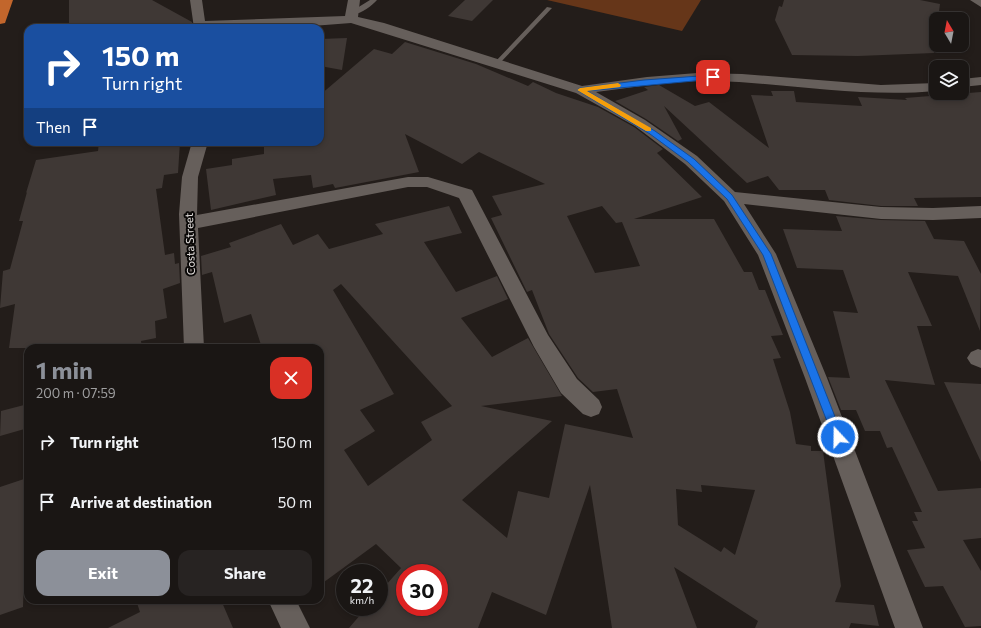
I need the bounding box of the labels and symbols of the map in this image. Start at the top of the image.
north arrow [929,12,969,52]
pin [696,60,730,94]
street label: Costa Street [182,212,197,275]
position arrow [817,416,859,458]
speed limit sign: 30 [396,564,448,616]

